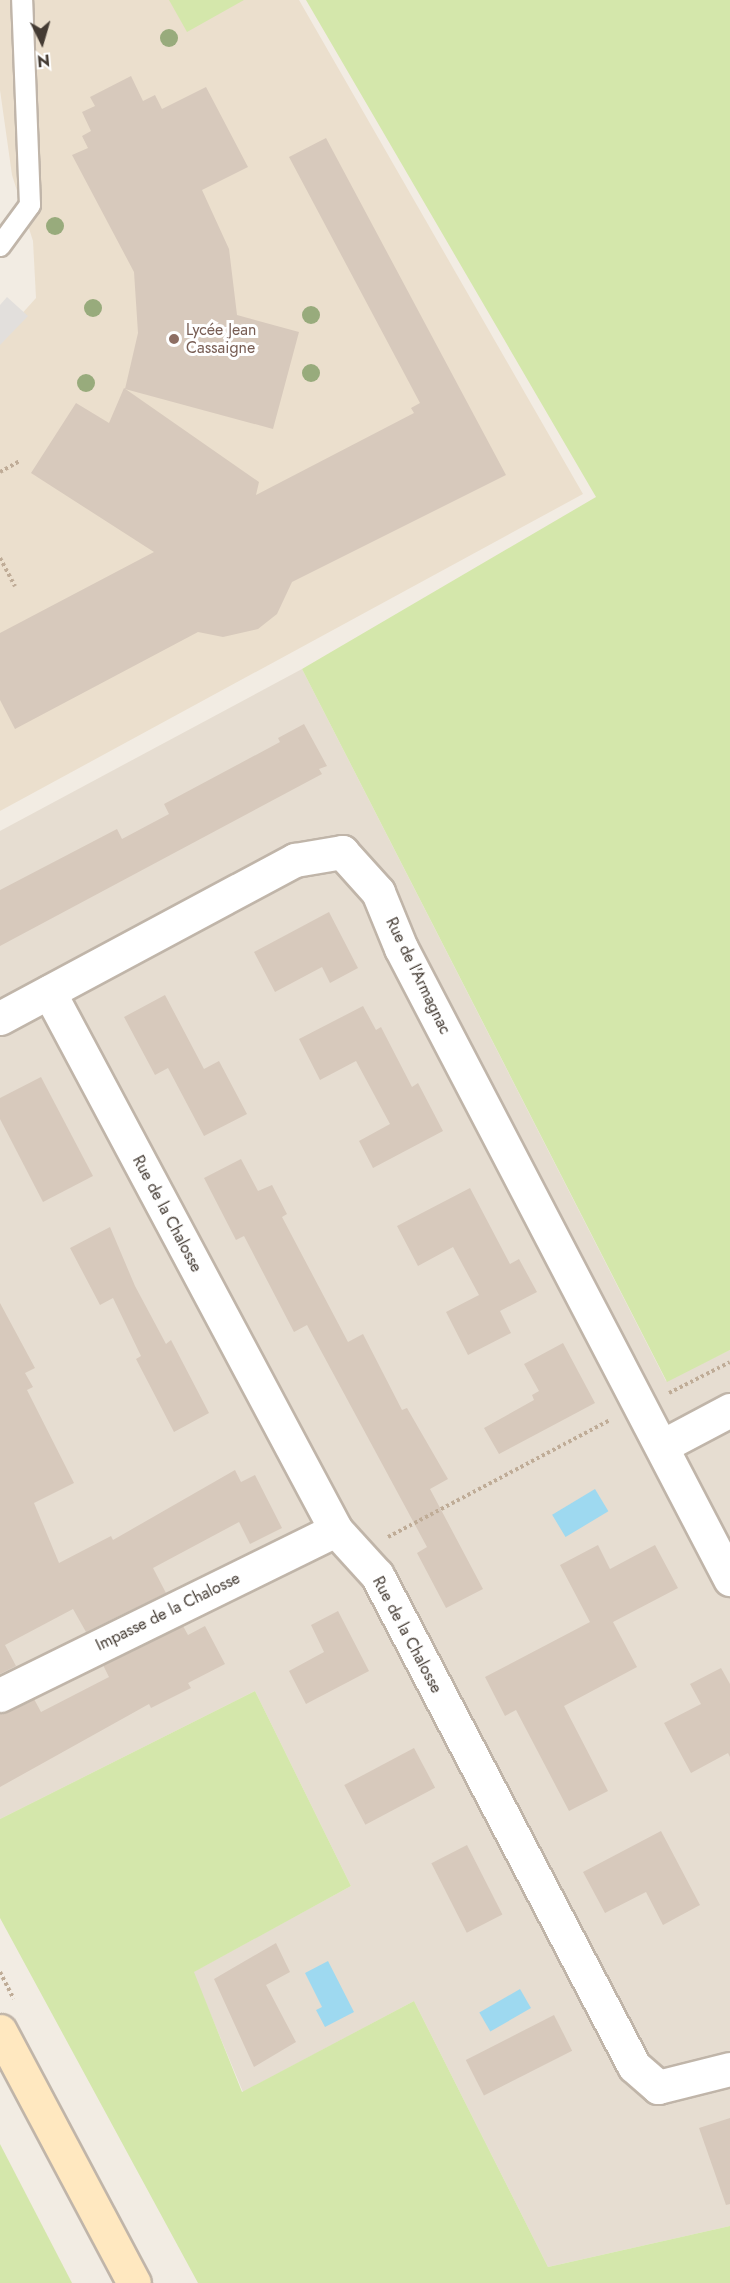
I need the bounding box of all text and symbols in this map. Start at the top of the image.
north arrow [12,12,72,72]
text: N [36,48,51,72]
place label: Lycée Jean Cassaigne [186,320,256,358]
marker: Lycée Jean Cassaigne [167,332,181,346]
street label: Rue de l'Armagnac [381,914,455,1038]
street label: Rue de la Chalosse [128,1152,206,1276]
street label: Impasse de la Chalosse [93,1569,243,1655]
street label: Rue de la Chalosse [368,1573,446,1697]

